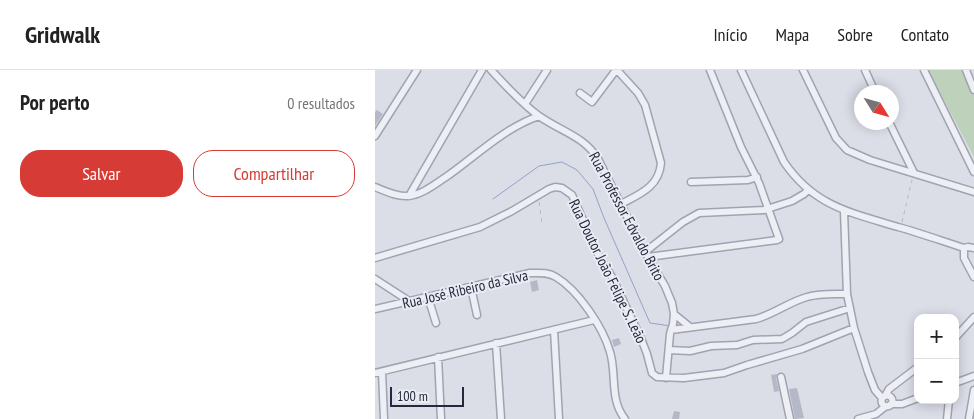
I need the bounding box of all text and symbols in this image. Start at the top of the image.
text: Gridwalk [25,19,100,50]
text: Início [713,23,747,46]
text: Mapa [775,23,809,46]
text: Sobre [837,23,873,46]
text: Contato [901,23,949,46]
north arrow [854,85,899,130]
text: Por perto [20,89,90,116]
text: 0 resultados [287,93,355,113]
street label: Rua Professor Edvaldo Brito [585,148,669,284]
button: Salvar [20,150,183,197]
button: Compartilhar [193,150,355,197]
street label: Rua Doutor João Felipe S. Leão [565,196,651,346]
street label: Rua José Ribeiro da Silva [400,265,530,313]
map controls [914,314,959,404]
button: + [914,314,959,359]
button: − [914,359,959,404]
scale bar [390,384,464,407]
text: 100 m [397,387,428,405]

